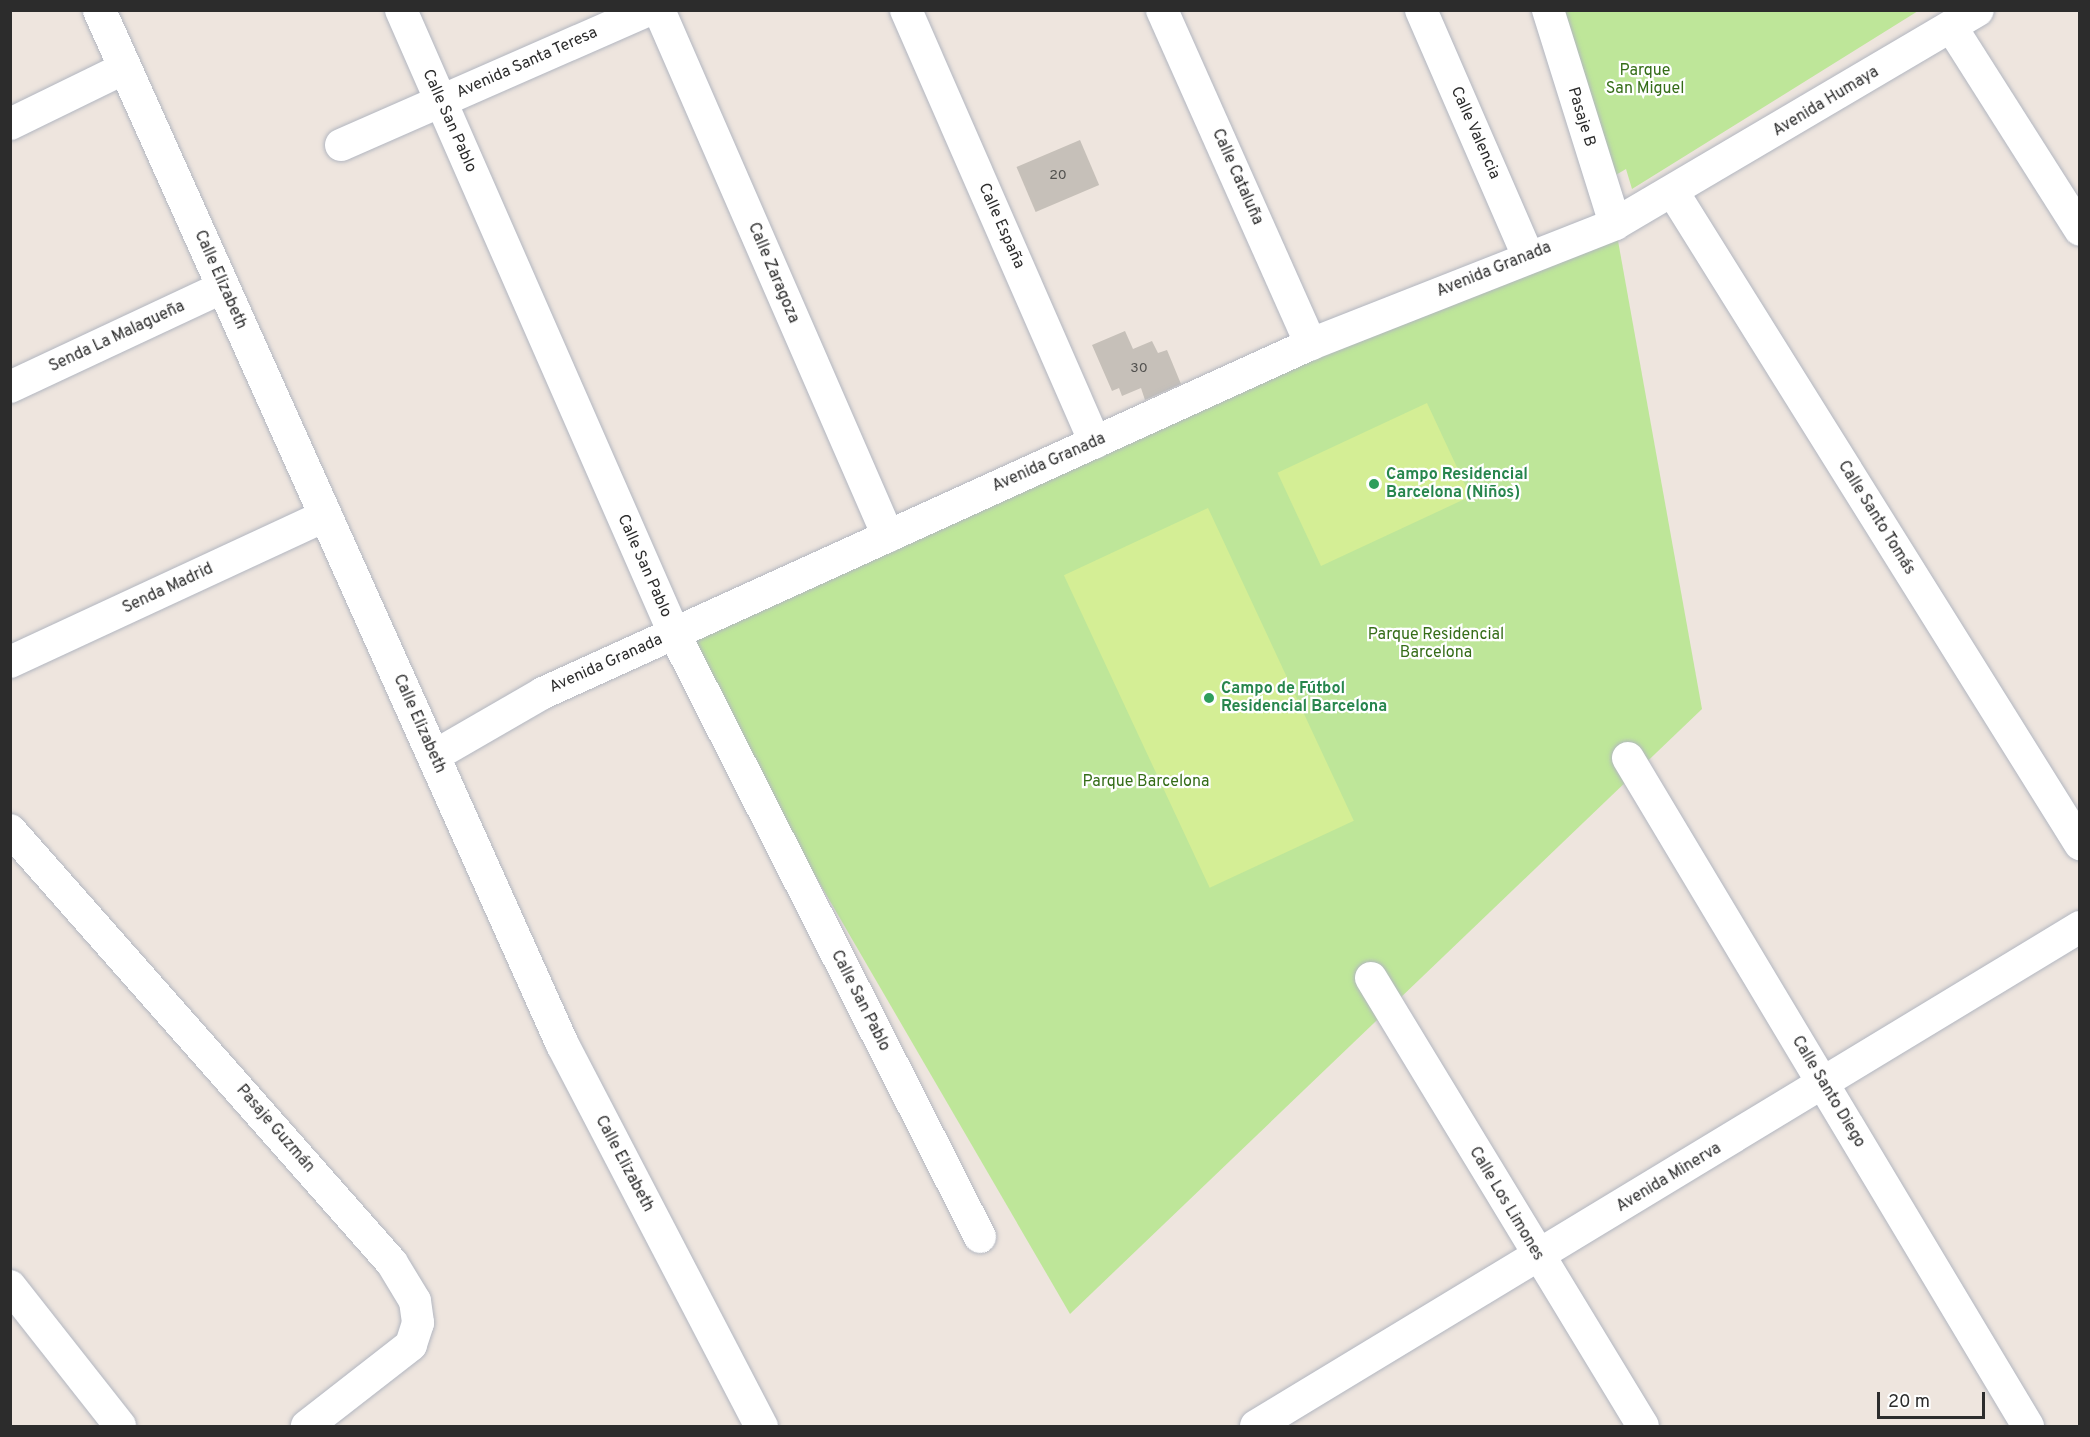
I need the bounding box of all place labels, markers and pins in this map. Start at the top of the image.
place label: Campo Residencial Barcelona (Niños) [1386,465,1528,503]
marker: Campo Residencial Barcelona (Niños) [1367,477,1381,491]
place label: Campo de Fútbol Residencial Barcelona [1221,679,1387,717]
marker: Campo de Fútbol Residencial Barcelona [1202,691,1216,705]

